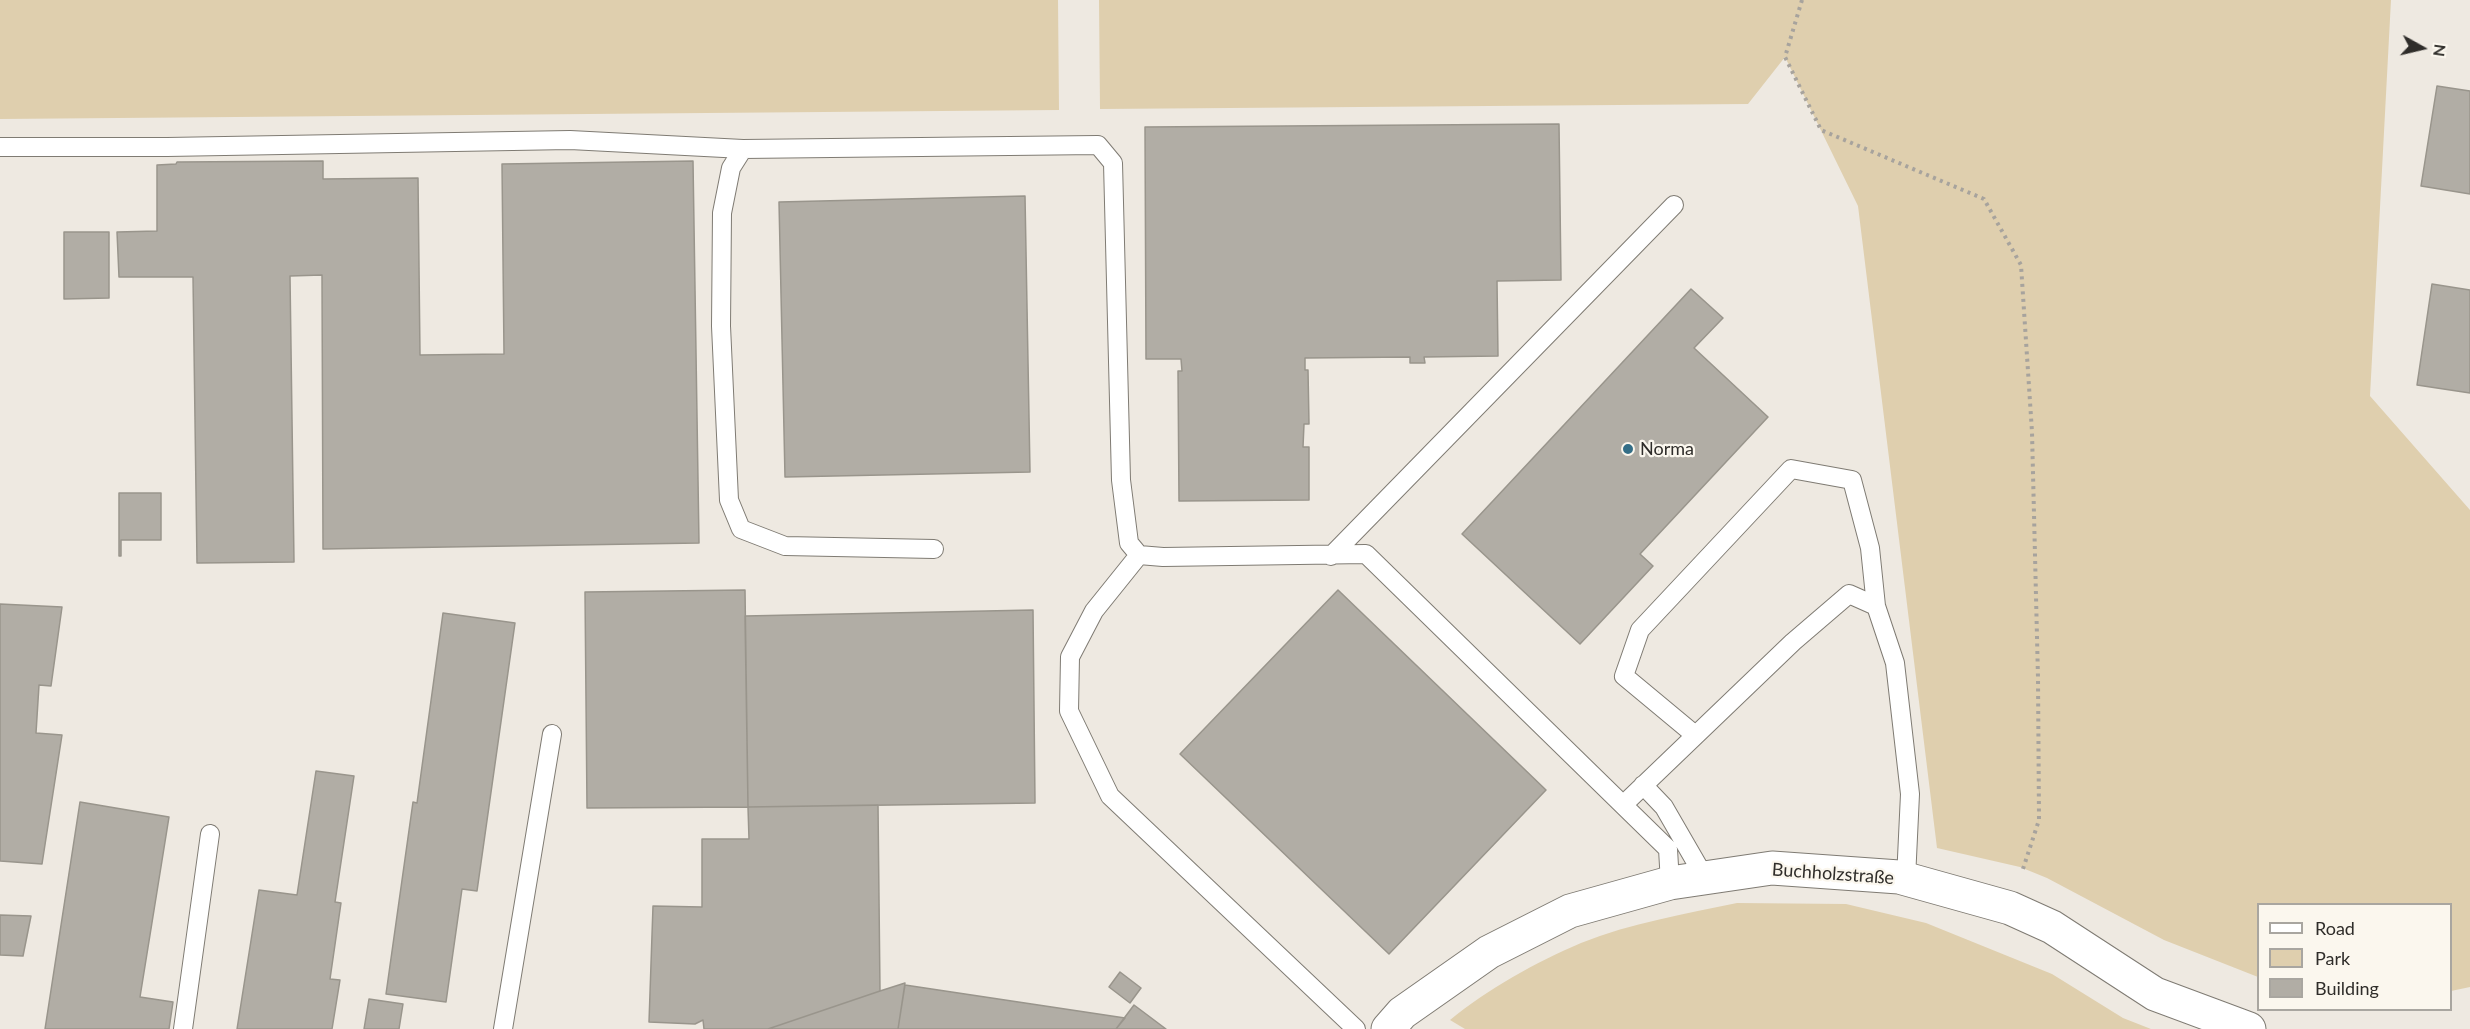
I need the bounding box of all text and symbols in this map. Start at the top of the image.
north arrow [2392,18,2452,78]
text: N [2430,43,2451,58]
place label: Norma [1640,438,1694,460]
marker: Norma [1621,442,1635,456]
street label: Buchholzstraße [1771,859,1895,889]
legend [2257,903,2452,1011]
text: Road [2315,917,2355,939]
text: Park [2315,947,2350,969]
text: Building [2315,977,2379,999]

